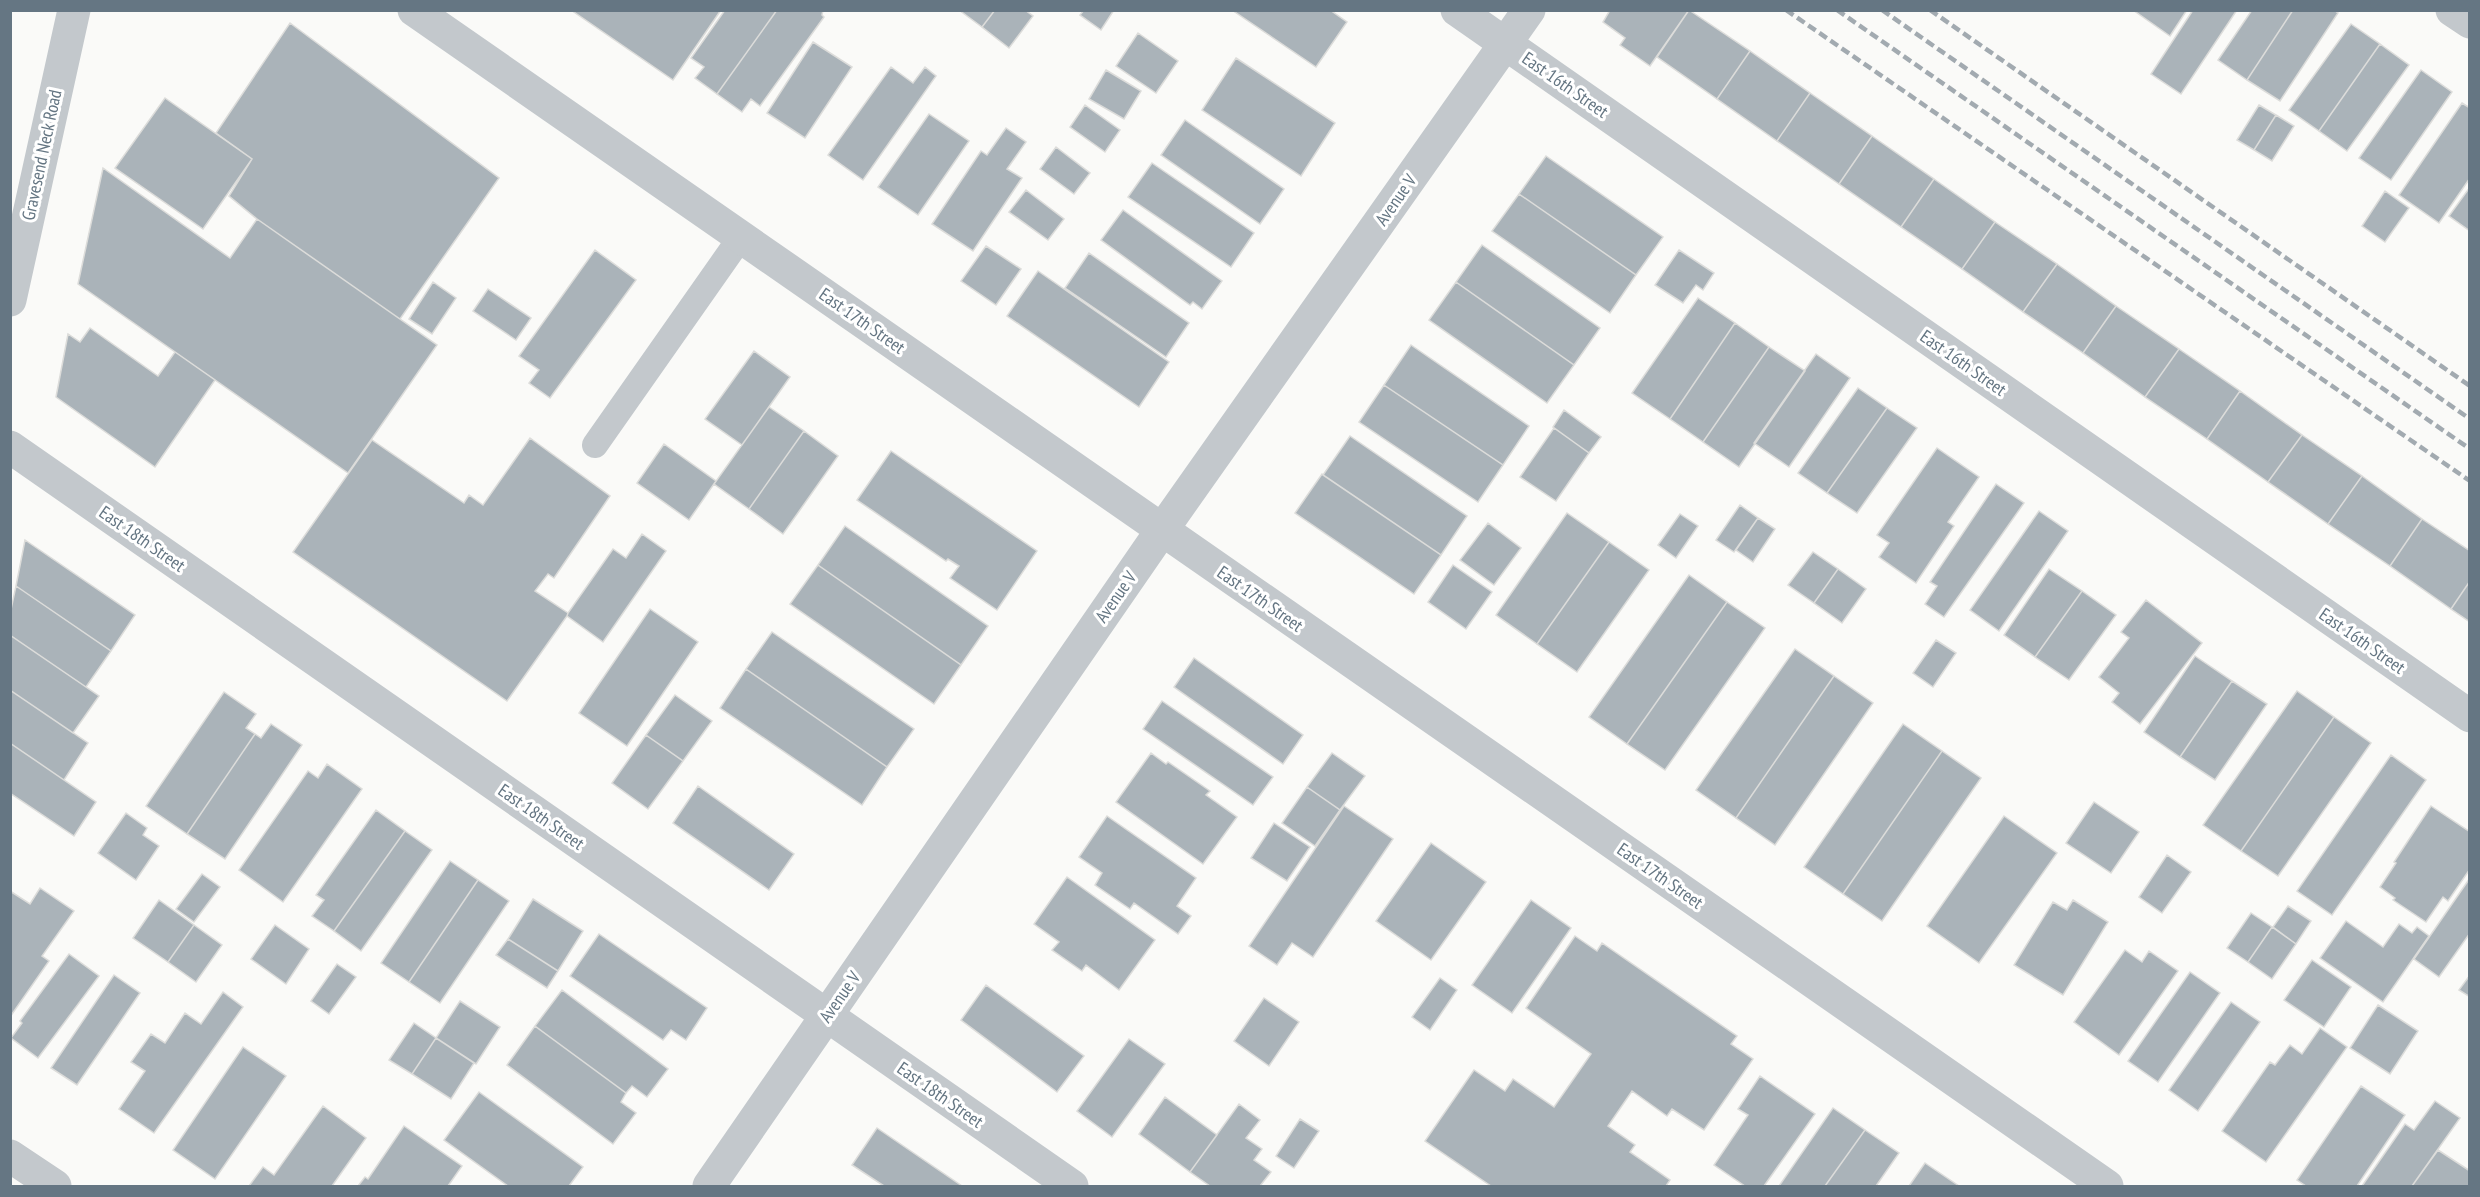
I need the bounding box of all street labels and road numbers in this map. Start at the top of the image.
street label: East 16th Street [1518,47,1613,123]
street label: Gravesend Neck Road [16,88,67,222]
street label: Avenue V [1370,169,1422,230]
street label: East 17th Street [815,283,910,359]
street label: East 16th Street [1916,325,2011,401]
street label: East 18th Street [95,501,190,577]
street label: East 17th Street [1213,561,1308,637]
street label: Avenue V [1090,566,1142,627]
street label: East 16th Street [2315,603,2410,679]
street label: East 18th Street [494,779,589,855]
street label: East 17th Street [1613,838,1708,914]
street label: Avenue V [814,966,866,1027]
street label: East 18th Street [893,1057,988,1133]

